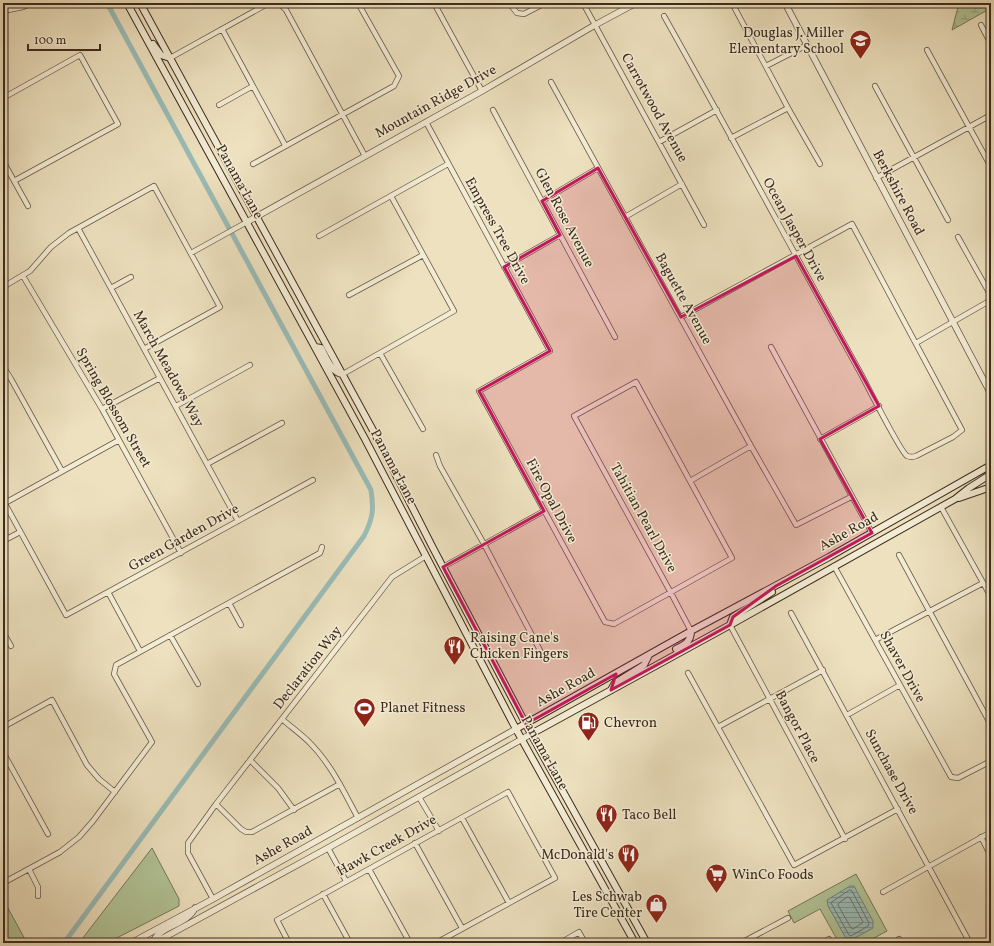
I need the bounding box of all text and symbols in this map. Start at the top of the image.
place label: Douglas J. Miller Elementary School [729,24,844,59]
scale bar [28,26,100,52]
school or university icon: Douglas J. Miller Elementary School [847,28,873,61]
text: 100 m [34,33,67,49]
street label: Carrotwood Avenue [616,50,692,166]
street label: Mountain Ridge Drive [372,61,500,143]
street label: Panama Lane [211,141,267,223]
street label: Berkshire Road [867,147,929,239]
street label: Glen Rose Avenue [530,165,598,271]
street label: Empress Tree Drive [460,174,534,288]
street label: Ocean Jasper Drive [757,175,831,286]
street label: Baguette Avenue [650,250,716,349]
street label: March Meadows Way [128,307,208,431]
street label: Spring Blossom Street [71,344,155,472]
street label: Panama Lane [365,426,421,508]
street label: Fire Opal Drive [521,455,581,547]
street label: Tahitian Pearl Drive [605,460,681,577]
street label: Green Garden Drive [125,500,243,576]
street label: Ashe Road [816,508,882,556]
street label: Declaration Way [269,622,347,714]
street label: Shaver Drive [874,628,930,707]
place label: Raising Cane's Chicken Fingers [470,629,568,664]
restaurant icon: Raising Cane's Chicken Fingers [441,633,467,666]
street label: Ashe Road [533,664,599,712]
street label: Bangor Place [770,687,824,767]
sports icon: Planet Fitness [352,695,378,728]
place label: Planet Fitness [380,699,466,718]
fuel station icon: Chevron [575,710,601,743]
street label: Panama Lane [516,712,572,794]
place label: Chevron [604,714,657,733]
street label: Sunchase Drive [860,726,922,818]
restaurant icon: Taco Bell [594,802,620,835]
place label: Taco Bell [622,806,677,825]
street label: Hawk Creek Drive [334,811,441,881]
street label: Ashe Road [250,822,316,870]
restaurant icon: McDonald's [616,842,642,875]
place label: McDonald's [541,846,614,865]
supermarket icon: WinCo Foods [703,862,729,895]
place label: WinCo Foods [732,866,814,885]
place label: Les Schwab Tire Center [572,888,642,923]
shop icon: Les Schwab Tire Center [644,892,670,925]

